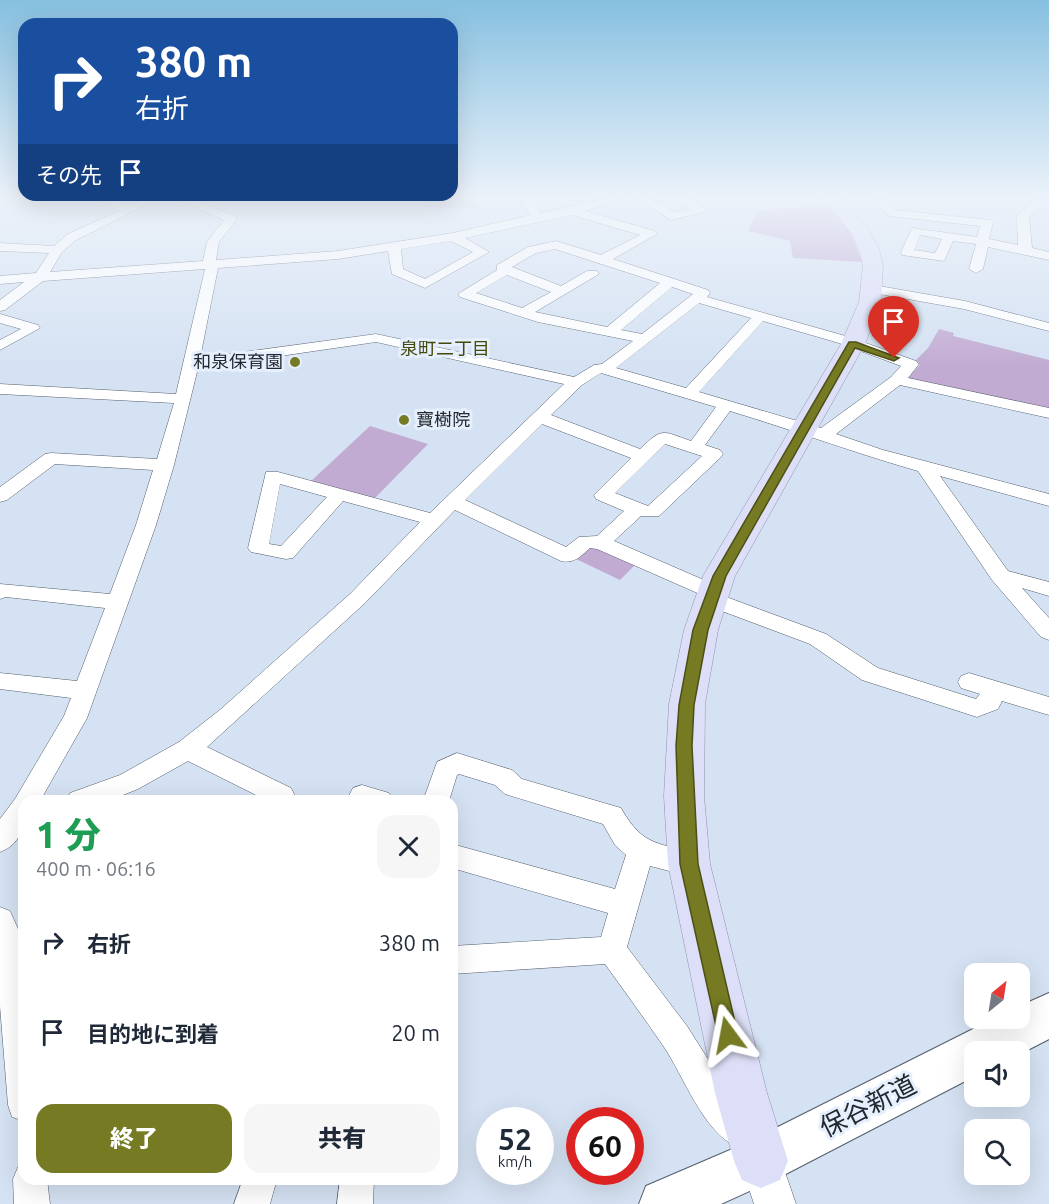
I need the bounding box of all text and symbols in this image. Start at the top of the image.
text: 380 m [135,38,252,85]
icon: right [36,42,114,120]
text: 右折 [135,93,189,123]
icon: arrive [114,156,147,189]
text: その先 [36,162,102,187]
pin [868,296,919,358]
icon: arrive [877,305,910,338]
district label: 泉町二丁目 [400,338,490,358]
place label: 和泉保育園 [193,351,283,371]
marker: 和泉保育園 [288,355,302,369]
place label: 寶樹院 [416,409,470,429]
marker: 寶樹院 [397,413,411,427]
text: 1 分 [36,814,101,855]
button: close [377,815,440,878]
text: 400 m · 06:16 [36,857,156,880]
icon: right [36,926,69,959]
text: 380 m [379,930,440,955]
text: 右折 [87,931,131,956]
north arrow [964,963,1030,1029]
map controls [964,963,1030,1185]
position arrow [696,1003,760,1067]
icon: arrive [36,1016,69,1049]
text: 20 m [391,1020,440,1045]
text: 目的地に到着 [87,1021,219,1046]
button: sound [964,1041,1030,1107]
street label: 保谷新道 [815,1069,921,1142]
button: 終了 [36,1104,232,1173]
button: 共有 [244,1104,440,1173]
speed limit sign: 60 [566,1107,644,1185]
button: search [964,1119,1030,1185]
text: 52 [498,1122,532,1156]
text: km/h [498,1153,532,1170]

